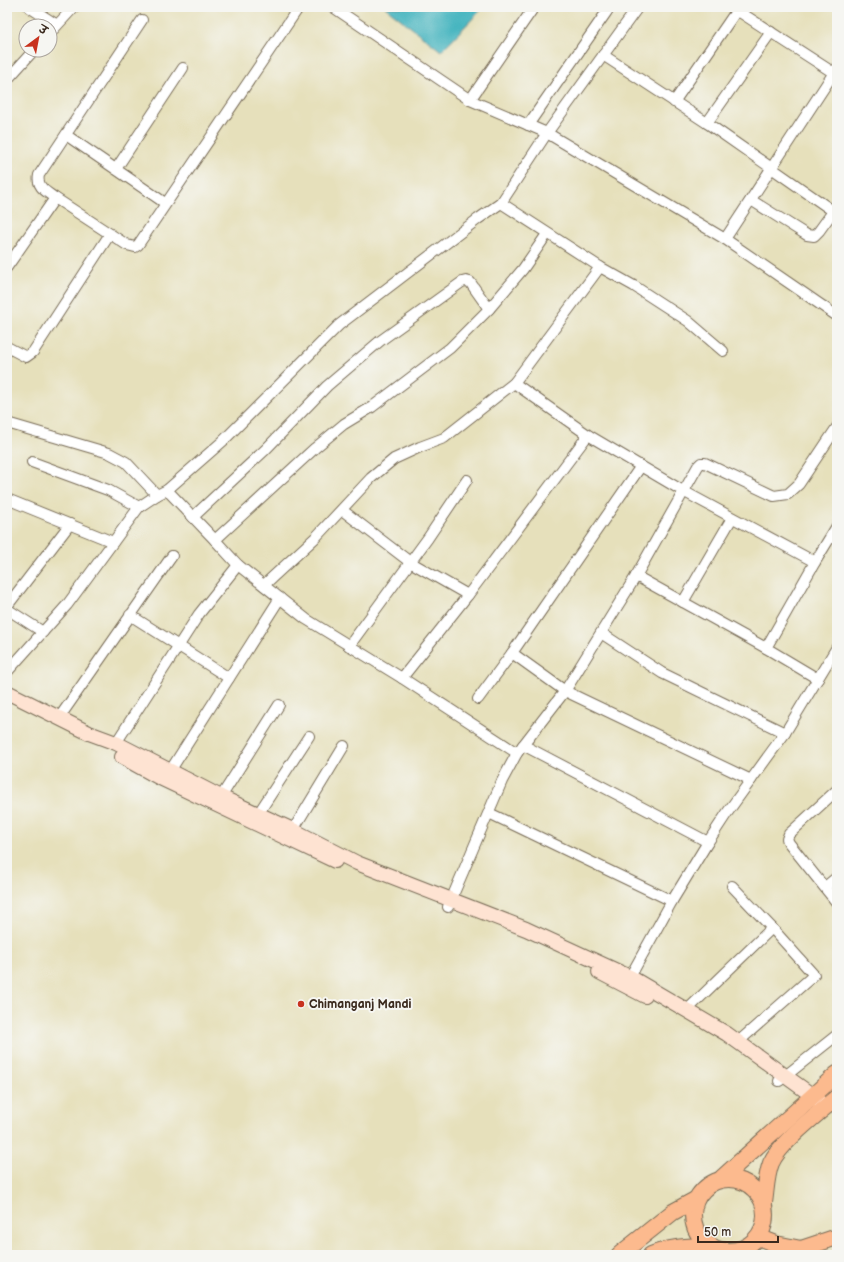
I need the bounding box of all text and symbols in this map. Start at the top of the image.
north arrow [18,18,58,58]
text: उ [36,22,51,38]
place label: Chimanganj Mandi [309,997,411,1012]
marker: Chimanganj Mandi [296,999,306,1009]
scale bar [698,1218,778,1244]
text: 50 m [704,1225,731,1240]

